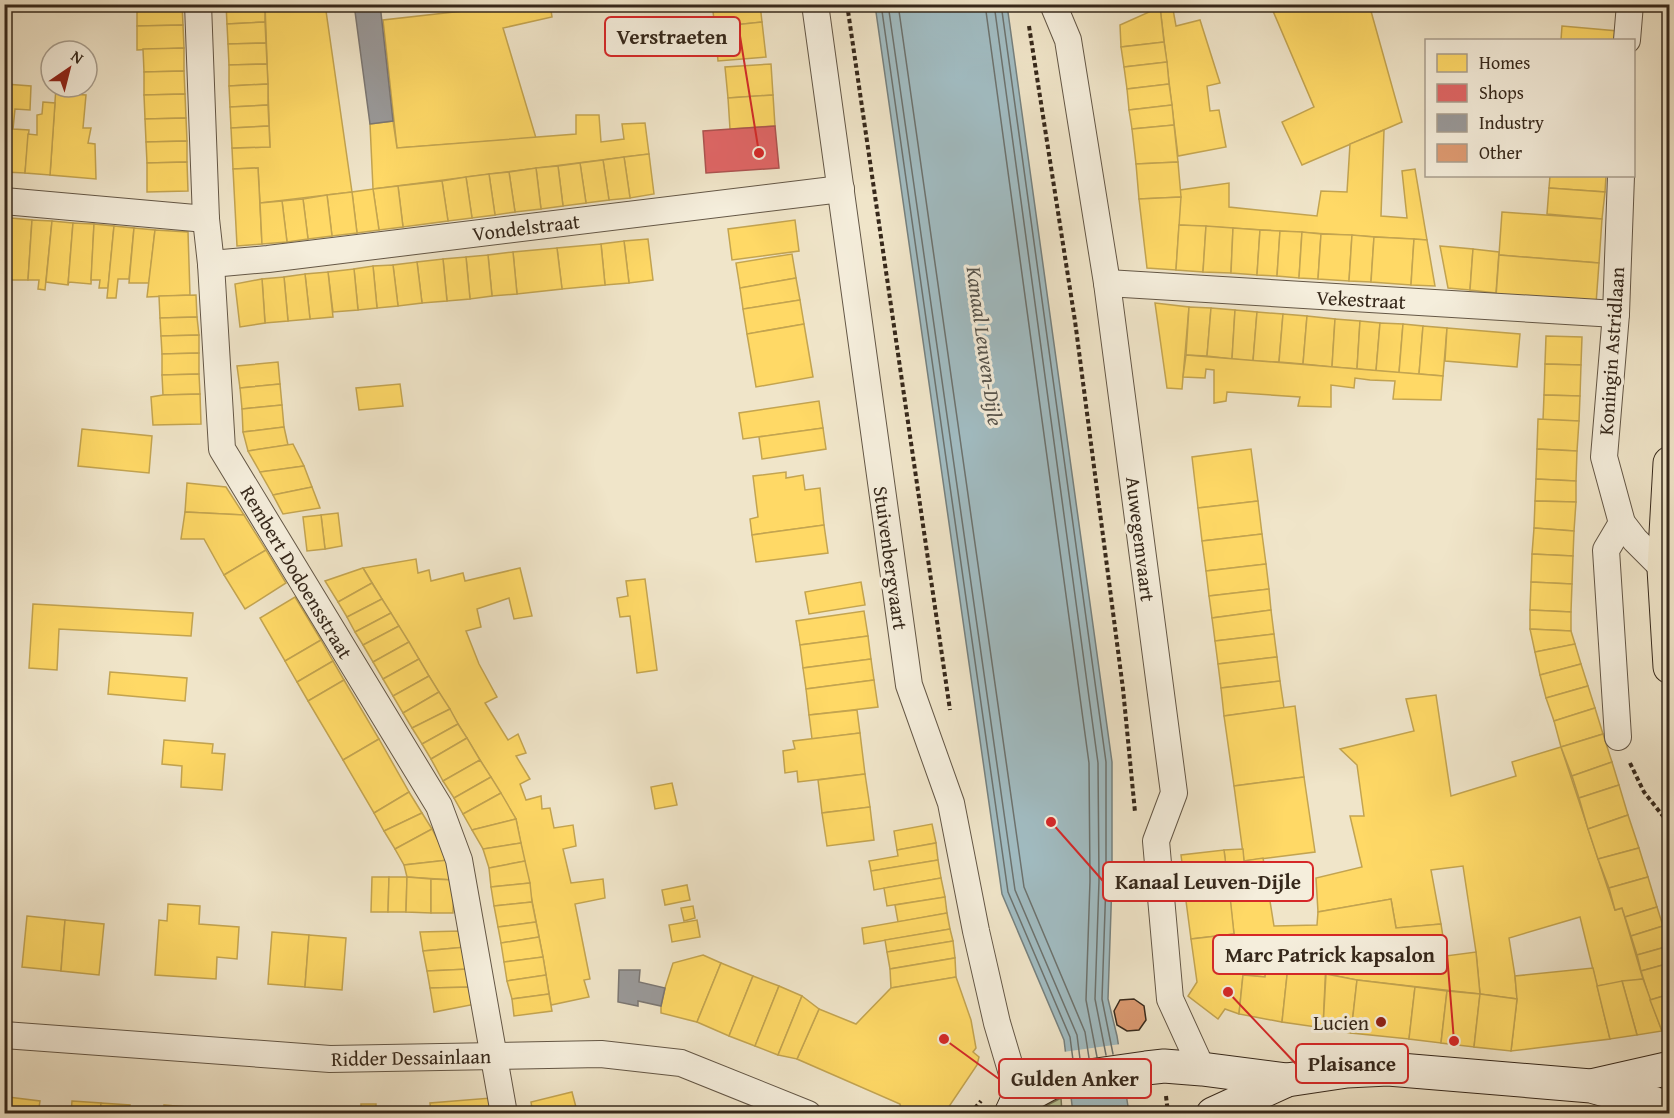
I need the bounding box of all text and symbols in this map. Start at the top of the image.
callout: Verstraeten [605,17,740,56]
text: Verstraeten [617,21,728,52]
north arrow [39,39,99,99]
legend [1425,39,1635,177]
text: N [66,44,89,70]
text: Homes [1479,49,1530,76]
text: Shops [1479,79,1524,106]
text: Industry [1479,109,1544,136]
text: Other [1479,139,1523,166]
street label: Vondelstraat [471,206,581,248]
water label: Kanaal Leuven-Dijle [958,263,1012,428]
street label: Koningin Astridlaan [1591,266,1631,436]
street label: Vekestraat [1316,282,1406,316]
street label: Auwegemvaart [1119,475,1163,603]
street label: Rembert Dodoensstraat [234,480,360,664]
street label: Stuivenbergvaart [867,484,915,632]
callout: Kanaal Leuven-Dijle [1103,862,1313,901]
text: Kanaal Leuven-Dijle [1115,866,1301,897]
callout: Marc Patrick kapsalon [1213,935,1447,974]
text: Marc Patrick kapsalon [1225,939,1436,970]
place label: Lucien [1313,1008,1369,1037]
marker: Lucien [1374,1015,1388,1029]
street label: Ridder Dessainlaan [331,1041,491,1073]
callout: Plaisance [1296,1044,1408,1083]
text: Plaisance [1308,1048,1396,1079]
callout: Gulden Anker [999,1059,1151,1098]
text: Gulden Anker [1011,1063,1139,1094]

